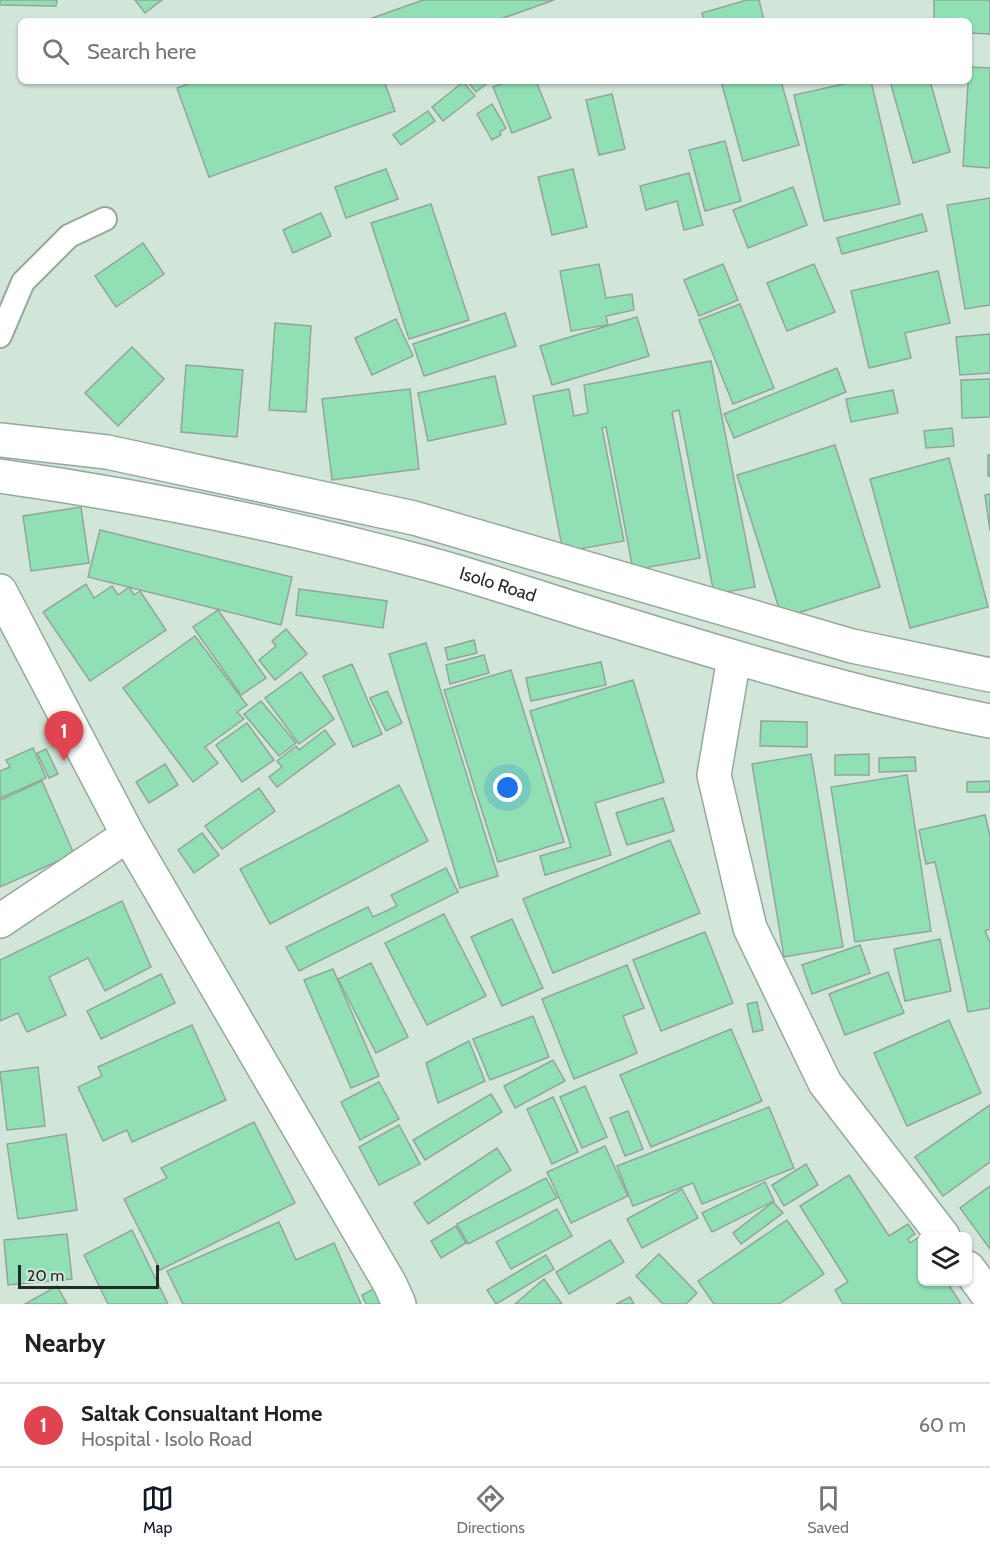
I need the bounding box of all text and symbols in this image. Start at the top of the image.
search box [18,18,972,84]
icon: search [39,35,72,68]
text: Search here [87,38,196,65]
street label: Isolo Road [457,562,539,607]
pin: 1 [44,712,84,761]
your location [493,773,522,802]
map controls [918,1232,972,1286]
button: layers [918,1232,972,1286]
scale bar [18,1262,159,1290]
text: 20 m [27,1266,64,1285]
text: Nearby [24,1327,105,1359]
text: Saltak Consualtant Home [81,1400,322,1427]
text: 1 [40,1413,47,1437]
text: 60 m [919,1413,966,1437]
text: Hospital · Isolo Road [81,1427,252,1451]
tab: Map [141,1482,174,1537]
tab: Directions [457,1482,525,1537]
tab: Saved [807,1482,849,1537]

